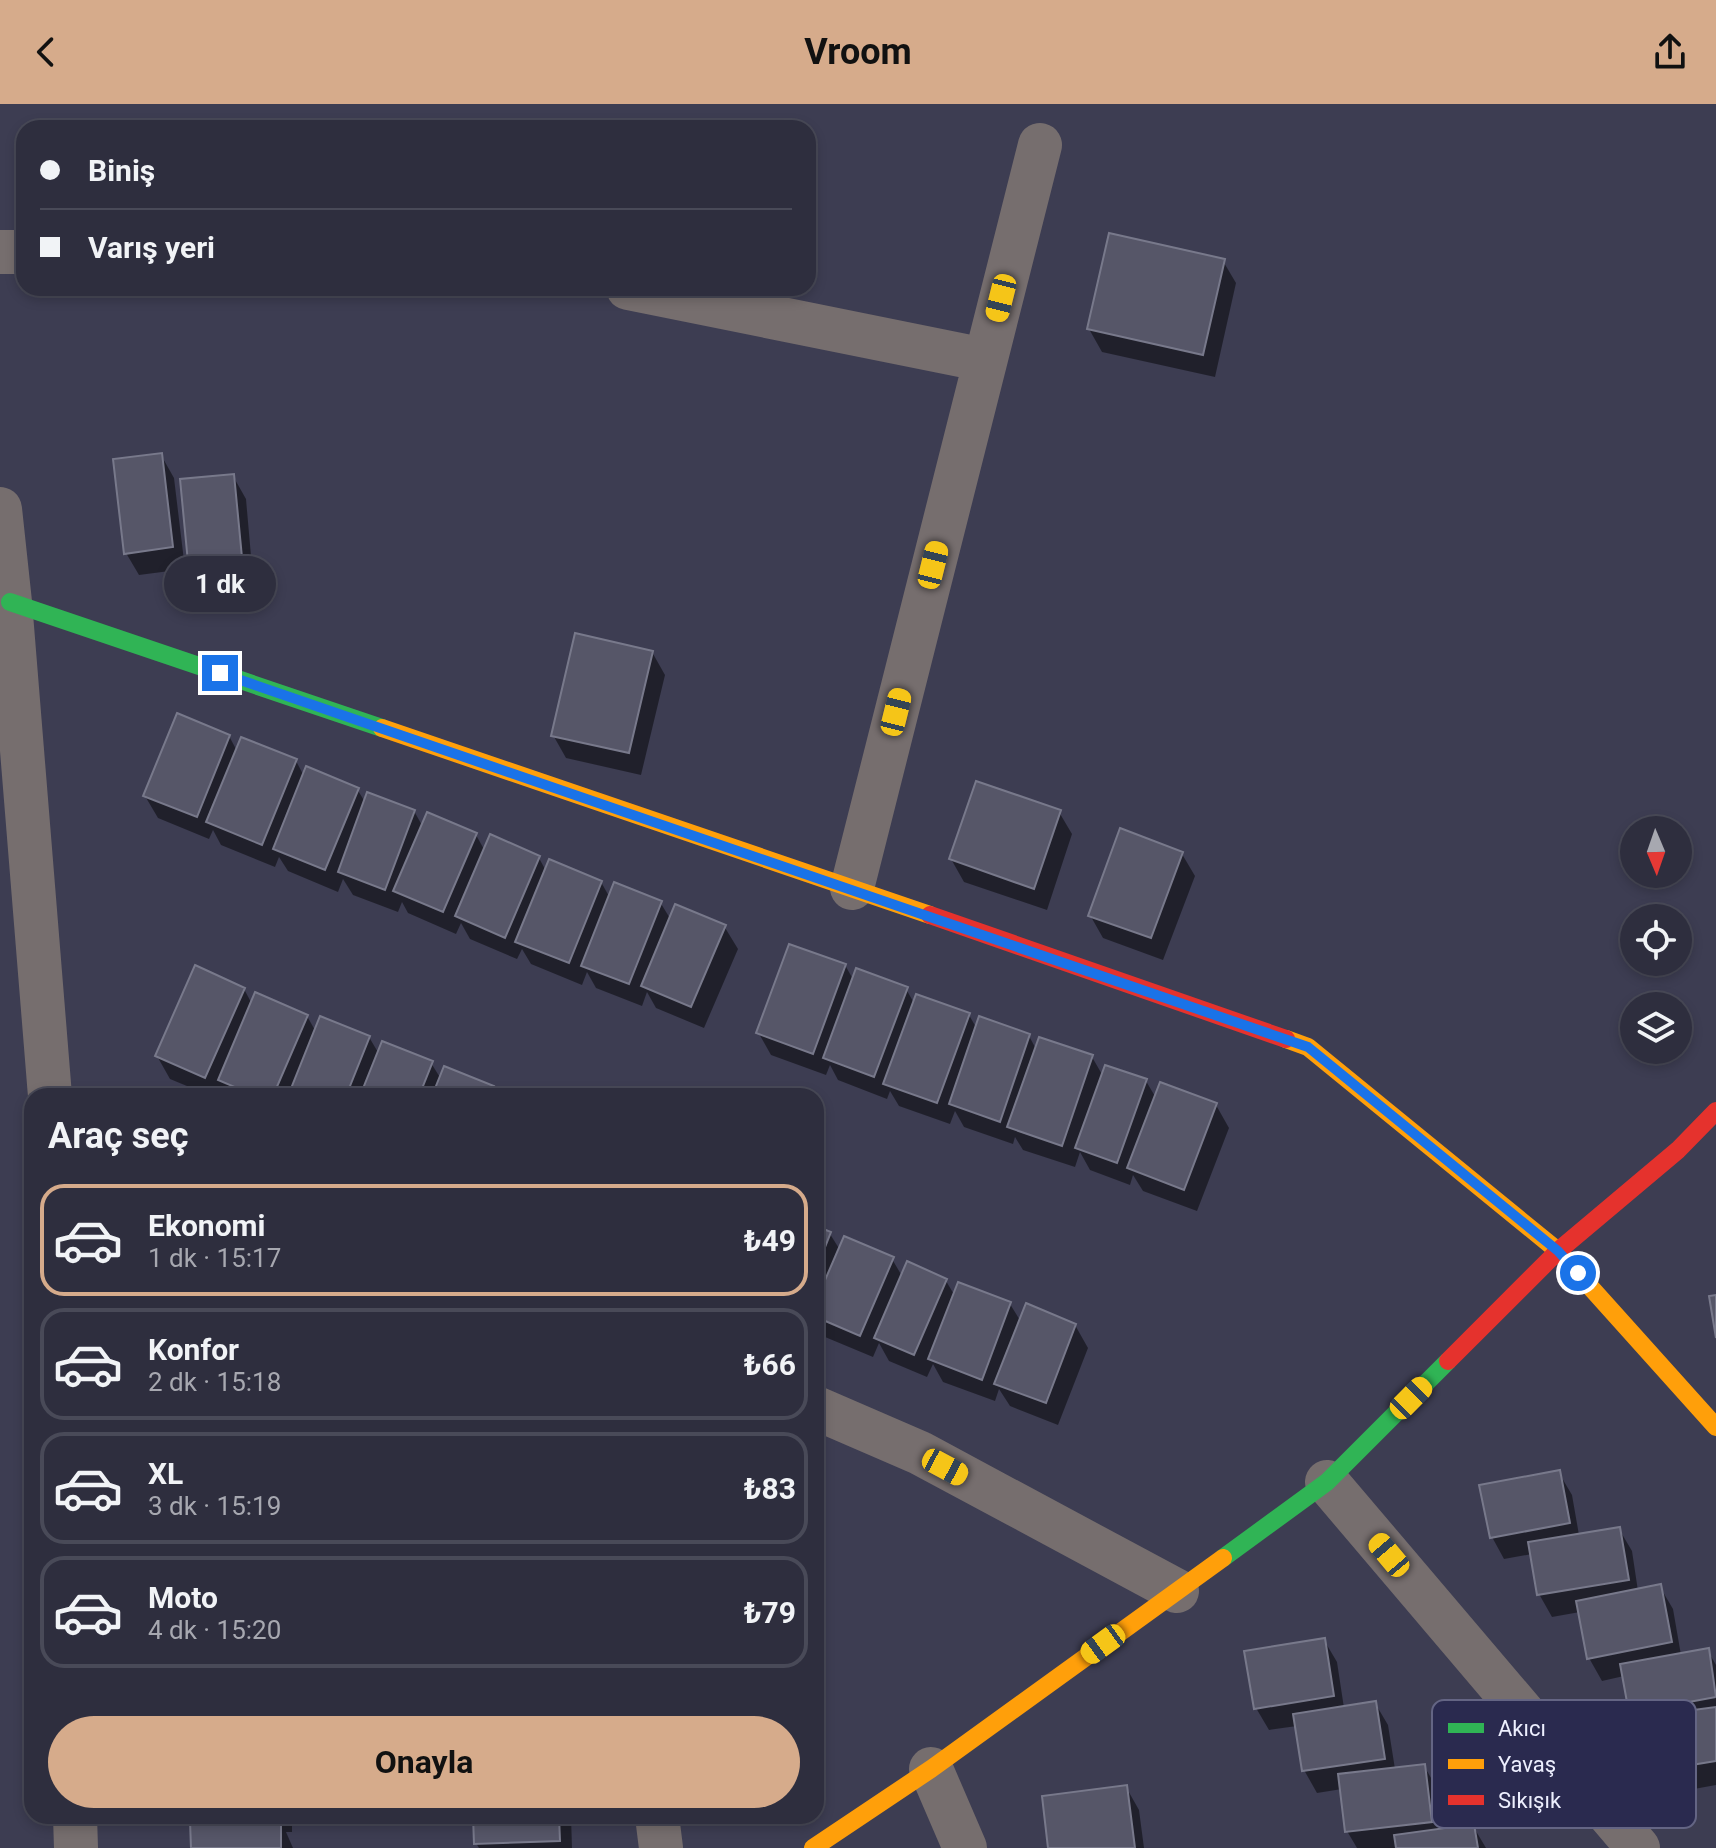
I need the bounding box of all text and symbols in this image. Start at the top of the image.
icon: back [24,30,68,74]
icon: share [1648,30,1692,74]
text: Vroom [804,31,912,73]
text: Biniş [88,153,155,188]
text: Varış yeri [88,230,215,265]
car [984,272,1018,324]
car [916,539,950,591]
callout: 1 dk [164,557,276,613]
text: 1 dk [195,569,245,599]
route end [202,655,238,691]
car [879,686,913,738]
north arrow [1620,816,1692,888]
map controls [1620,816,1692,1064]
button: locate [1620,904,1692,976]
button: layers [1620,992,1692,1064]
text: Araç seç [48,1115,188,1157]
icon: car [52,1204,124,1276]
text: Ekonomi [148,1208,266,1243]
text: ₺49 [744,1223,796,1258]
text: 1 dk · 15:17 [148,1243,281,1273]
route start [1560,1255,1596,1291]
icon: car [52,1328,124,1400]
text: Konfor [148,1332,239,1367]
text: ₺66 [744,1347,796,1382]
text: 2 dk · 15:18 [148,1367,281,1397]
car [1386,1373,1436,1423]
car [918,1445,972,1489]
icon: car [52,1452,124,1524]
text: XL [148,1456,183,1491]
text: ₺83 [744,1471,796,1506]
text: 3 dk · 15:19 [148,1491,281,1521]
car [1364,1529,1414,1581]
icon: car [52,1576,124,1648]
text: Moto [148,1580,218,1615]
text: ₺79 [744,1595,796,1630]
text: 4 dk · 15:20 [148,1615,281,1645]
car [1077,1620,1129,1668]
legend [1432,1700,1696,1828]
button: Onayla [48,1716,800,1808]
text: Akıcı [1498,1716,1546,1741]
text: Yavaş [1498,1752,1556,1777]
text: Sıkışık [1498,1788,1562,1813]

